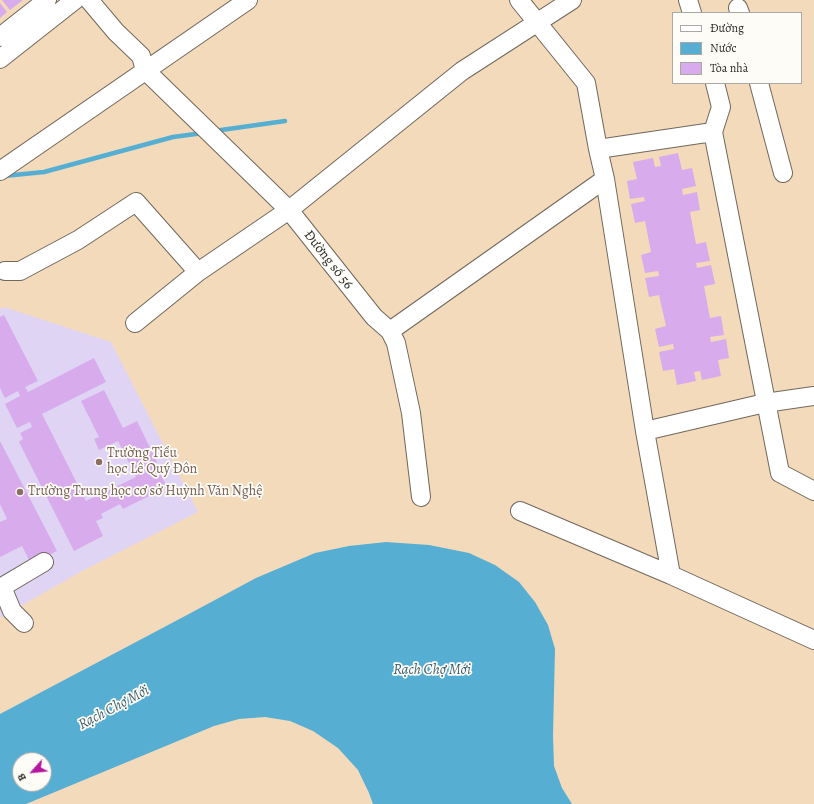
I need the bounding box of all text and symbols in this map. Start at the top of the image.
legend [672,12,802,84]
text: Đường [710,20,744,36]
text: Nước [710,40,737,56]
text: Tòa nhà [710,60,748,76]
street label: Đường số 56 [300,227,356,293]
place label: Trường Tiểu học Lê Quý Đôn [107,446,197,478]
marker: Trường Tiểu học Lê Quý Đôn [94,457,104,467]
place label: Trường Trung học cơ sở Huỳnh Văn Nghệ [28,484,262,500]
marker: Trường Trung học cơ sở Huỳnh Văn Nghệ [15,487,25,497]
water label: Rạch Chợ Mới [393,661,471,679]
water label: Rạch Chợ Mới [75,682,153,734]
north arrow [12,752,52,792]
text: B [14,771,30,784]

